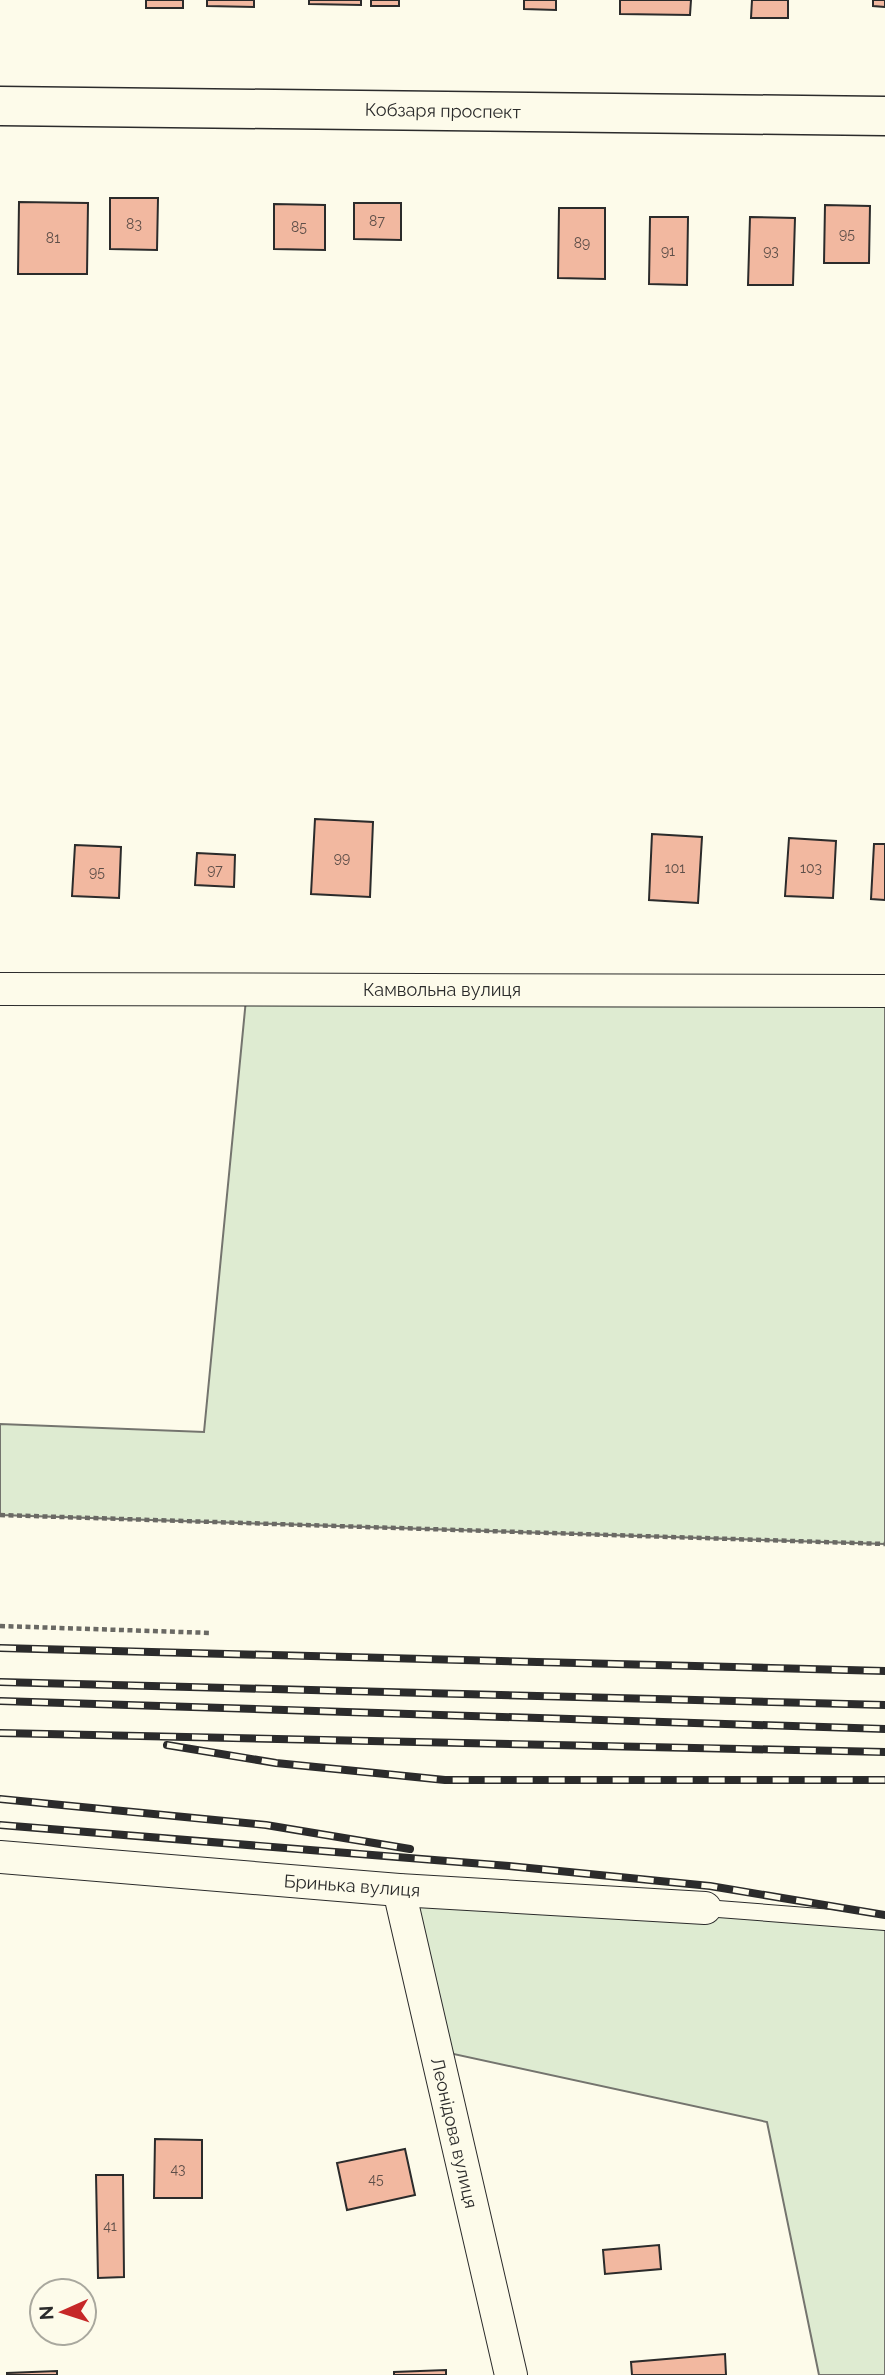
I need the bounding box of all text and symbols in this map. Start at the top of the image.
street label: Кобзаря проспект [365,99,522,122]
house number: 87 [369,213,385,229]
house number: 83 [126,216,142,232]
house number: 85 [291,219,307,235]
house number: 95 [839,226,855,242]
house number: 81 [46,230,60,246]
house number: 89 [574,235,590,251]
house number: 91 [661,243,675,259]
house number: 93 [763,243,779,259]
house number: 99 [334,850,350,866]
house number: 101 [665,860,685,876]
house number: 103 [800,860,822,876]
house number: 97 [207,862,223,878]
house number: 95 [89,864,105,880]
street label: Камвольна вулиця [363,979,521,1000]
street label: Бринька вулиця [283,1870,421,1901]
street label: Леонідова вулиця [427,2055,482,2210]
house number: 43 [170,2161,186,2177]
house number: 45 [368,2171,384,2187]
house number: 41 [103,2218,117,2234]
north arrow [28,2277,98,2347]
text: N [35,2305,57,2321]

